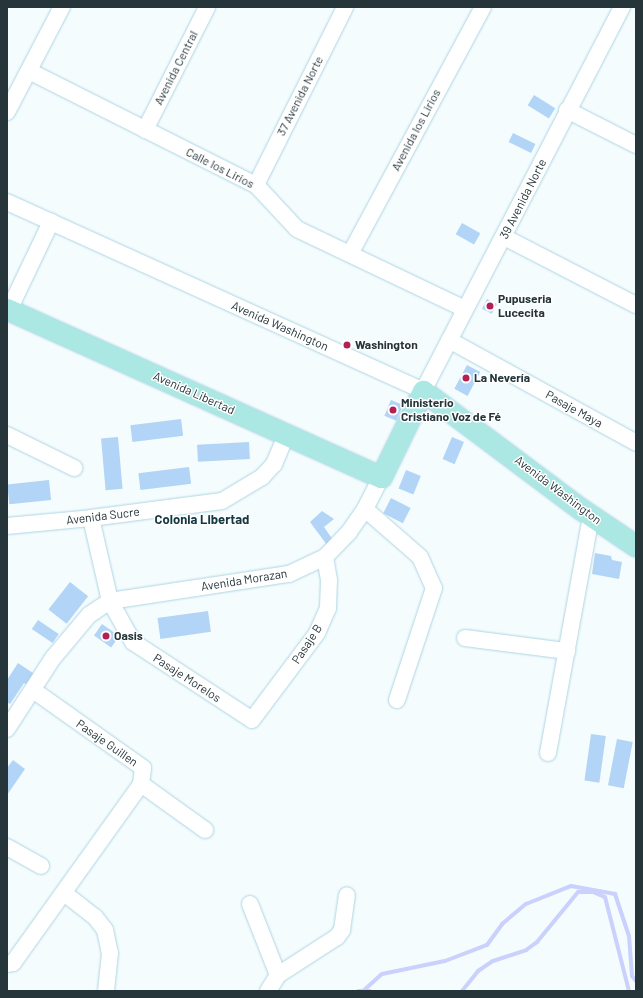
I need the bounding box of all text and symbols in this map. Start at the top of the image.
street label: Avenida Central [151,29,201,107]
street label: 37 Avenida Norte [274,54,326,138]
street label: Avenida los Lirios [388,87,444,173]
street label: Calle los Lirios [183,145,257,191]
street label: 39 Avenida Norte [497,157,549,241]
place label: Pupuseria Lucecita [498,292,552,320]
street label: Avenida Washington [229,298,331,354]
marker: Pupuseria Lucecita [485,301,495,311]
place label: Washington [355,338,418,352]
marker: Washington [342,340,352,350]
street label: Avenida Libertad [151,369,237,417]
place label: La Nevería [474,371,530,385]
marker: La Nevería [461,373,471,383]
street label: Pasaje Maya [543,387,605,431]
place label: Ministerio Cristiano Voz de Fé [401,396,501,424]
marker: Ministerio Cristiano Voz de Fé [388,405,398,415]
street label: Avenida Washington [512,453,604,527]
street label: Avenida Sucre [65,504,141,528]
district label: Colonia Libertad [155,511,249,527]
street label: Avenida Morazan [200,566,288,594]
street label: Pasaje B [289,621,325,667]
place label: Oasis [114,629,143,643]
marker: Oasis [101,631,111,641]
street label: Pasaje Morelos [150,651,224,705]
street label: Pasaje Guillen [73,716,141,770]

